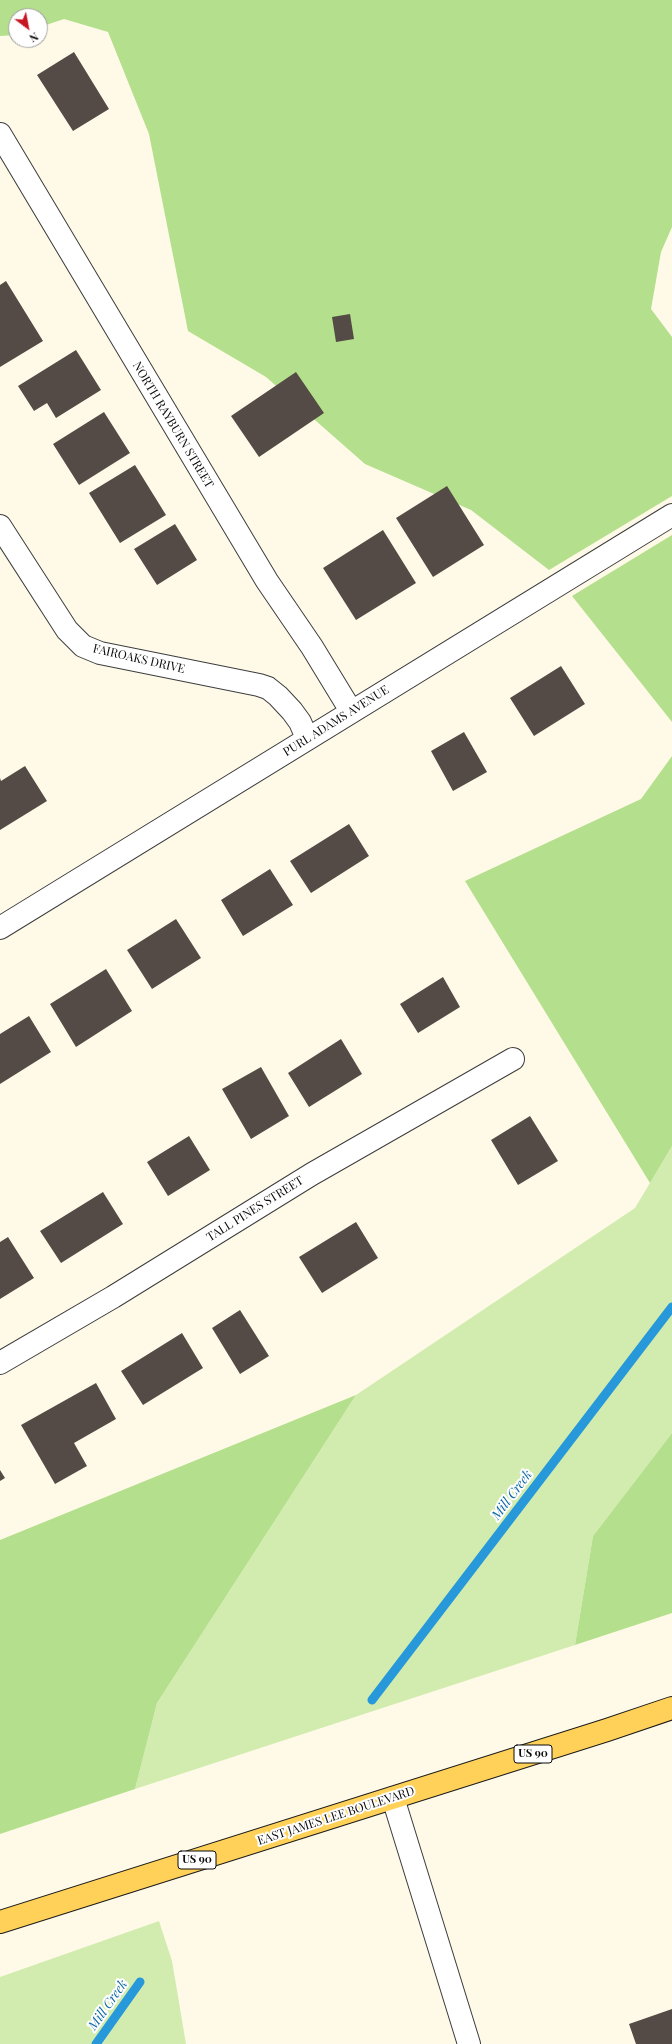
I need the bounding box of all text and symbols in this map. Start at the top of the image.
north arrow [8,8,48,48]
text: N [27,29,41,46]
street label: NORTH RAYBURN STREET [130,359,216,491]
street label: FAIROAKS DRIVE [92,641,186,677]
street label: PURL ADAMS AVENUE [281,683,391,759]
street label: TALL PINES STREET [204,1173,306,1245]
water label: Mill Creek [488,1467,536,1523]
road number: US 90 [514,1745,552,1763]
street label: EAST JAMES LEE BOULEVARD [256,1784,416,1848]
road number: US 90 [178,1851,216,1869]
water label: Mill Creek [85,1977,131,2033]

